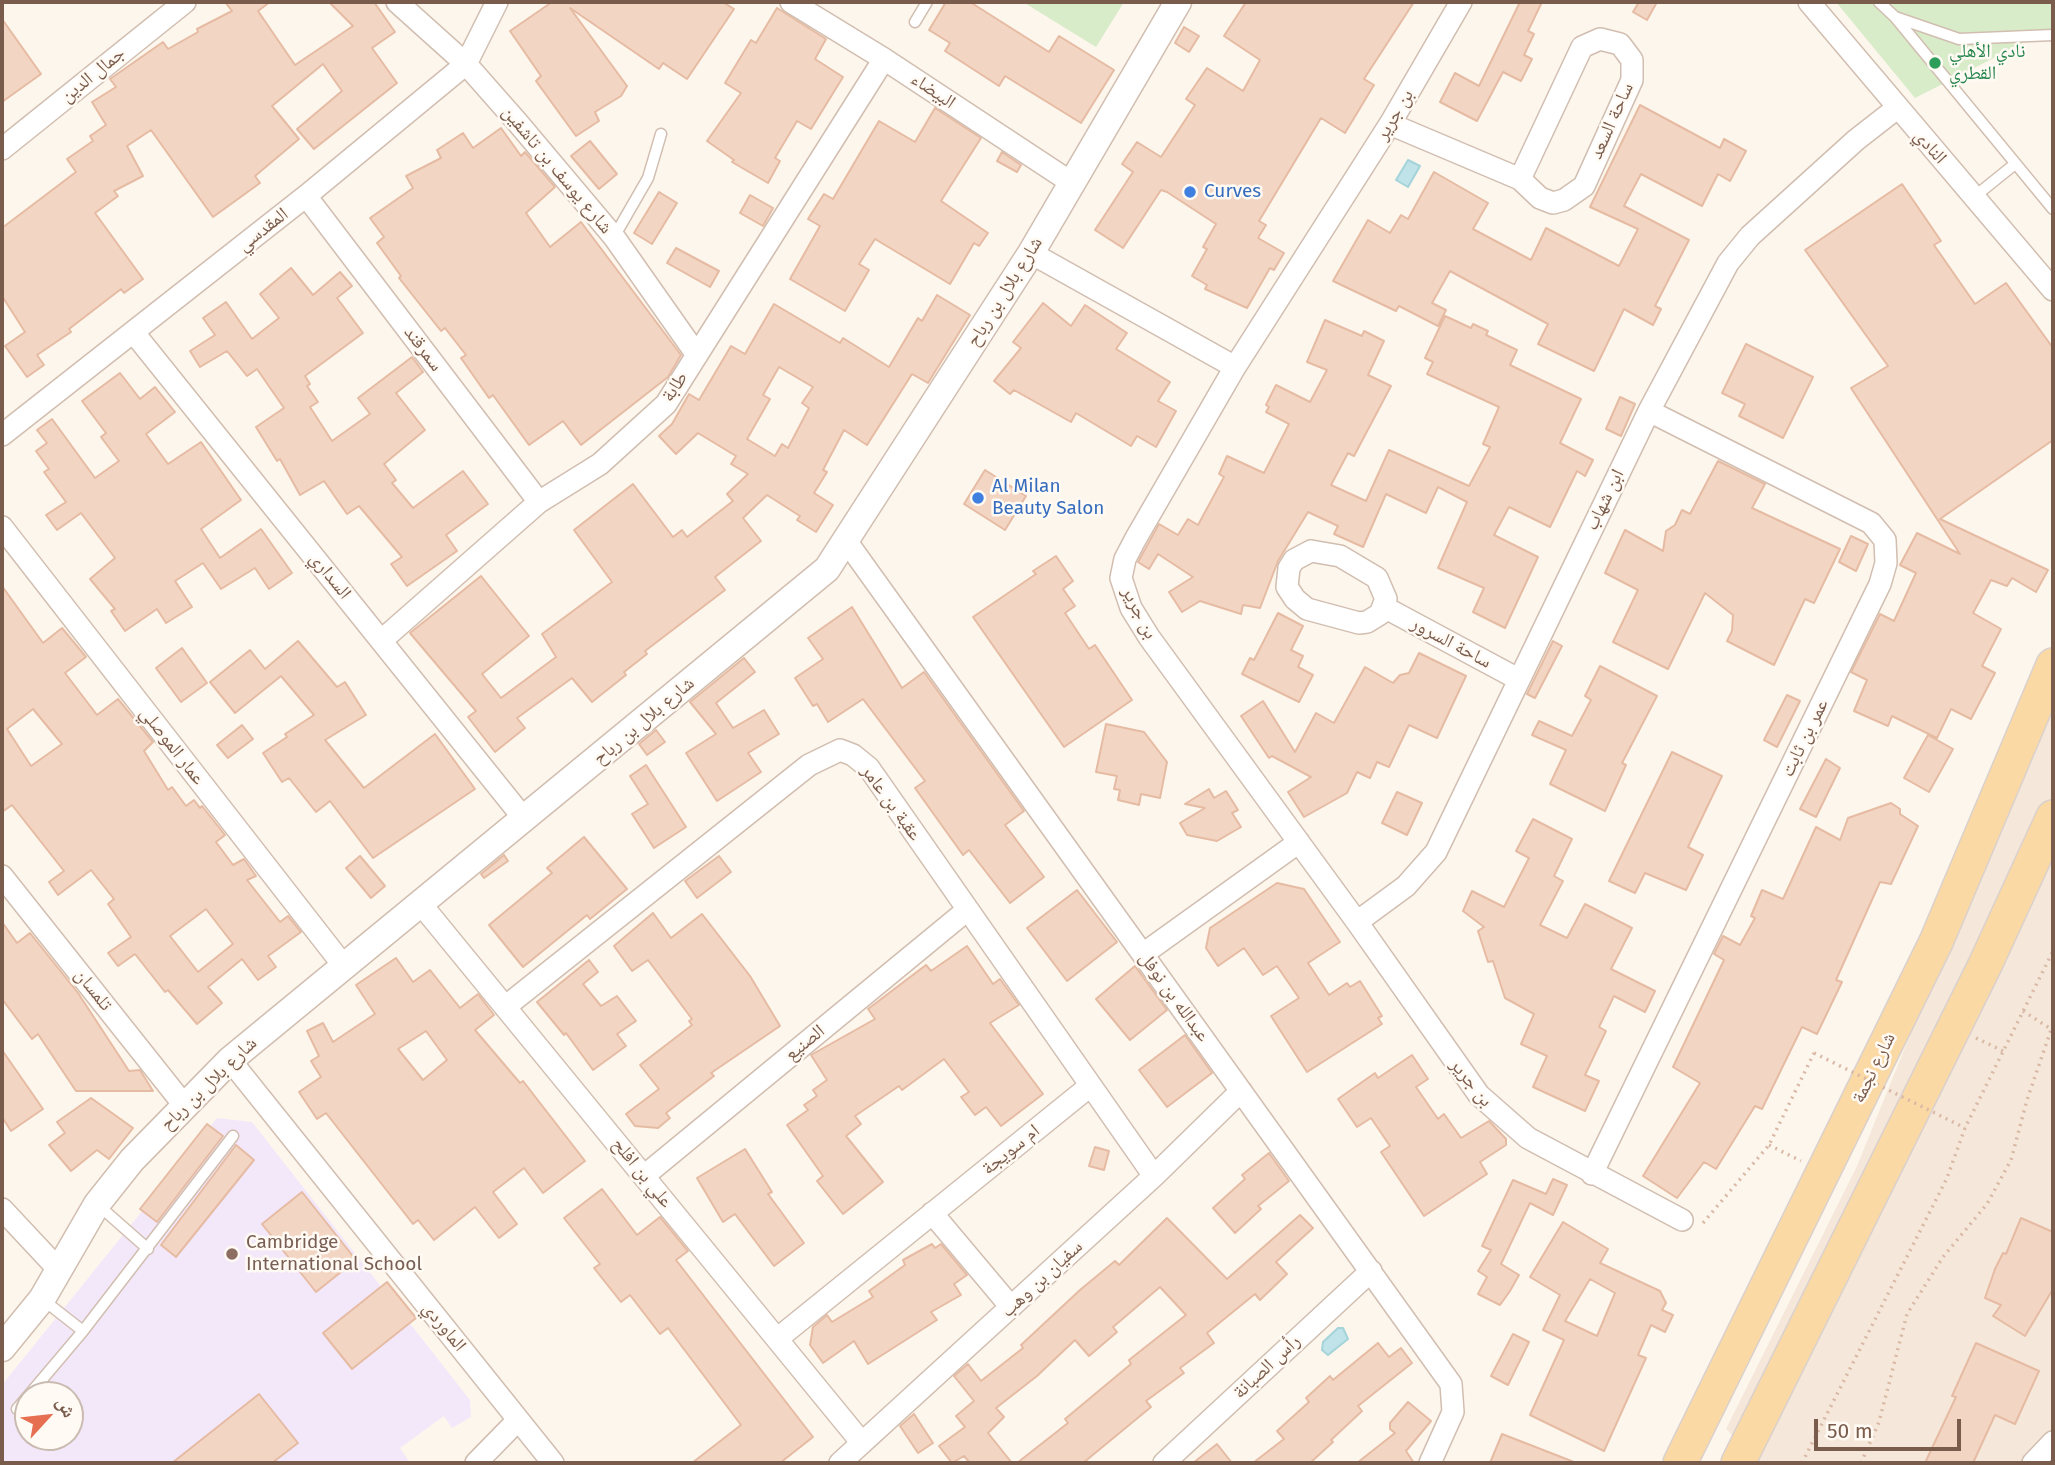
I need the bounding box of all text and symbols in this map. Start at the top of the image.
place label: نادي الأهلي القطري [1949,41,2025,85]
street label: جمال الدين [56,42,130,108]
marker: نادي الأهلي القطري [1927,55,1943,71]
street label: البيضاء [906,68,960,114]
street label: ساحة السعد [1585,79,1639,163]
street label: بن جرير [1371,85,1419,145]
street label: شارع يوسف بن تاشفين [497,101,617,239]
street label: النادي [1909,125,1951,169]
place label: Curves [1204,181,1261,203]
marker: Curves [1182,184,1198,200]
street label: المقدسي [233,203,293,257]
street label: شارع بلال بن رباح [962,233,1048,351]
street label: سمرقند [399,322,447,376]
street label: طابة [657,368,693,406]
street label: ابن شهاب [1580,466,1630,534]
place label: Al Milan Beauty Salon [992,476,1104,520]
marker: Al Milan Beauty Salon [970,490,986,506]
street label: السداري [304,548,356,604]
street label: بن جرير [1116,583,1162,643]
street label: ساحة السرور [1407,612,1495,674]
street label: شارع بلال بن رباح [589,672,699,770]
street label: عمر بن ثابت [1776,695,1834,781]
street label: عمار الموصلي [135,703,209,789]
street label: عقبة بن عامر [856,761,926,845]
street label: عبدالله بن نوفل [1134,948,1214,1046]
street label: تلمسان [69,964,117,1016]
street label: الصنيع [780,1020,830,1066]
street label: شارع نجمة [1847,1029,1901,1107]
street label: شارع بلال بن رباح [156,1032,262,1136]
street label: بن جرير [1445,1054,1497,1112]
street label: ام سويجة [977,1120,1045,1180]
street label: علي بن افلح [607,1133,677,1213]
place label: Cambridge International School [246,1232,422,1276]
street label: سفيان بن وهب [997,1236,1087,1322]
marker: Cambridge International School [224,1246,240,1262]
street label: الماوردي [417,1298,471,1356]
street label: رأس الصبانة [1229,1330,1305,1404]
north arrow [14,1381,84,1451]
text: ش [52,1393,81,1421]
scale bar [1817,1406,1964,1450]
text: 50 m [1827,1418,1873,1444]

